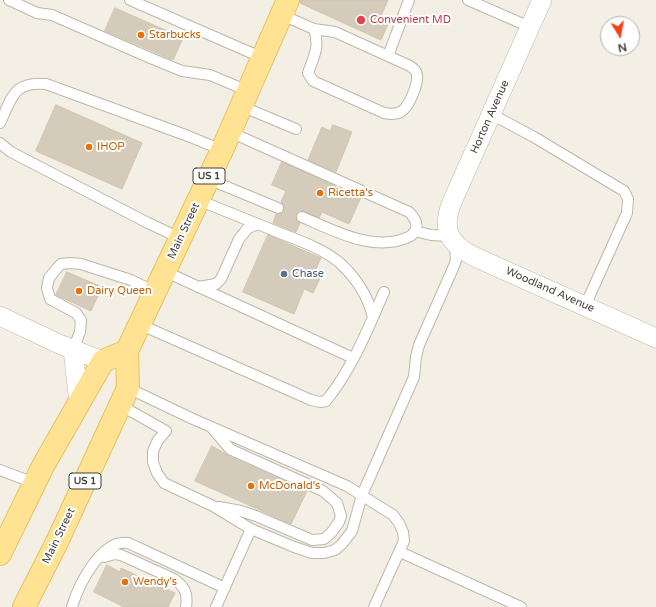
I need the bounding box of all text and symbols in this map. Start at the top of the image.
place label: Convenient MD [370,13,451,27]
marker: Convenient MD [355,14,367,26]
north arrow [600,16,640,56]
place label: Starbucks [149,28,201,42]
marker: Starbucks [136,30,146,40]
text: N [617,40,628,55]
street label: Horton Avenue [468,78,512,156]
place label: IHOP [97,140,125,154]
marker: IHOP [84,142,94,152]
road number: US 1 [193,168,225,184]
place label: Ricetta's [328,186,373,200]
marker: Ricetta's [315,188,325,198]
street label: Main Street [165,201,203,261]
street label: Woodland Avenue [504,265,596,315]
place label: Chase [292,267,324,281]
marker: Chase [279,269,289,279]
place label: Dairy Queen [87,284,152,298]
marker: Dairy Queen [74,286,84,296]
road number: US 1 [69,473,101,489]
place label: McDonald's [259,479,320,493]
marker: McDonald's [246,481,256,491]
street label: Main Street [40,506,78,566]
place label: Wendy's [133,575,177,589]
marker: Wendy's [120,577,130,587]

